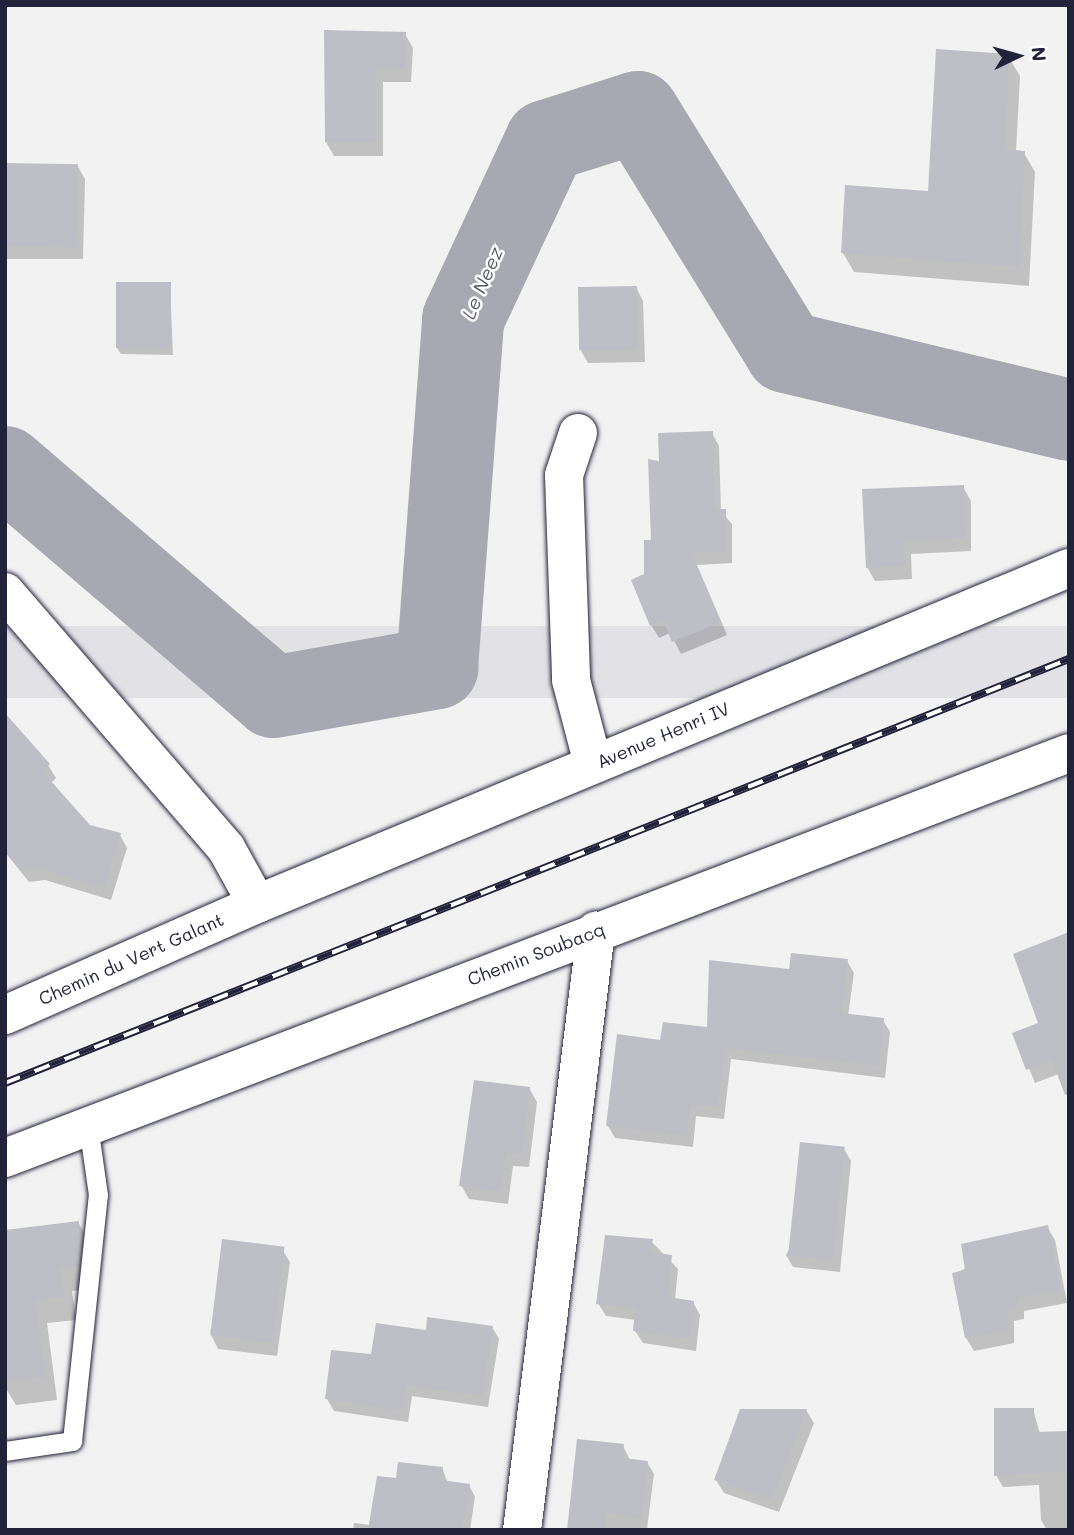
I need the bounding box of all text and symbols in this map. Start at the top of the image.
north arrow [983,21,1053,91]
text: N [1026,46,1052,62]
water label: Le Neez [457,244,507,322]
street label: Avenue Henri IV [594,697,732,773]
street label: Chemin du Vert Galant [35,908,227,1010]
street label: Chemin Soubacq [464,918,608,990]

